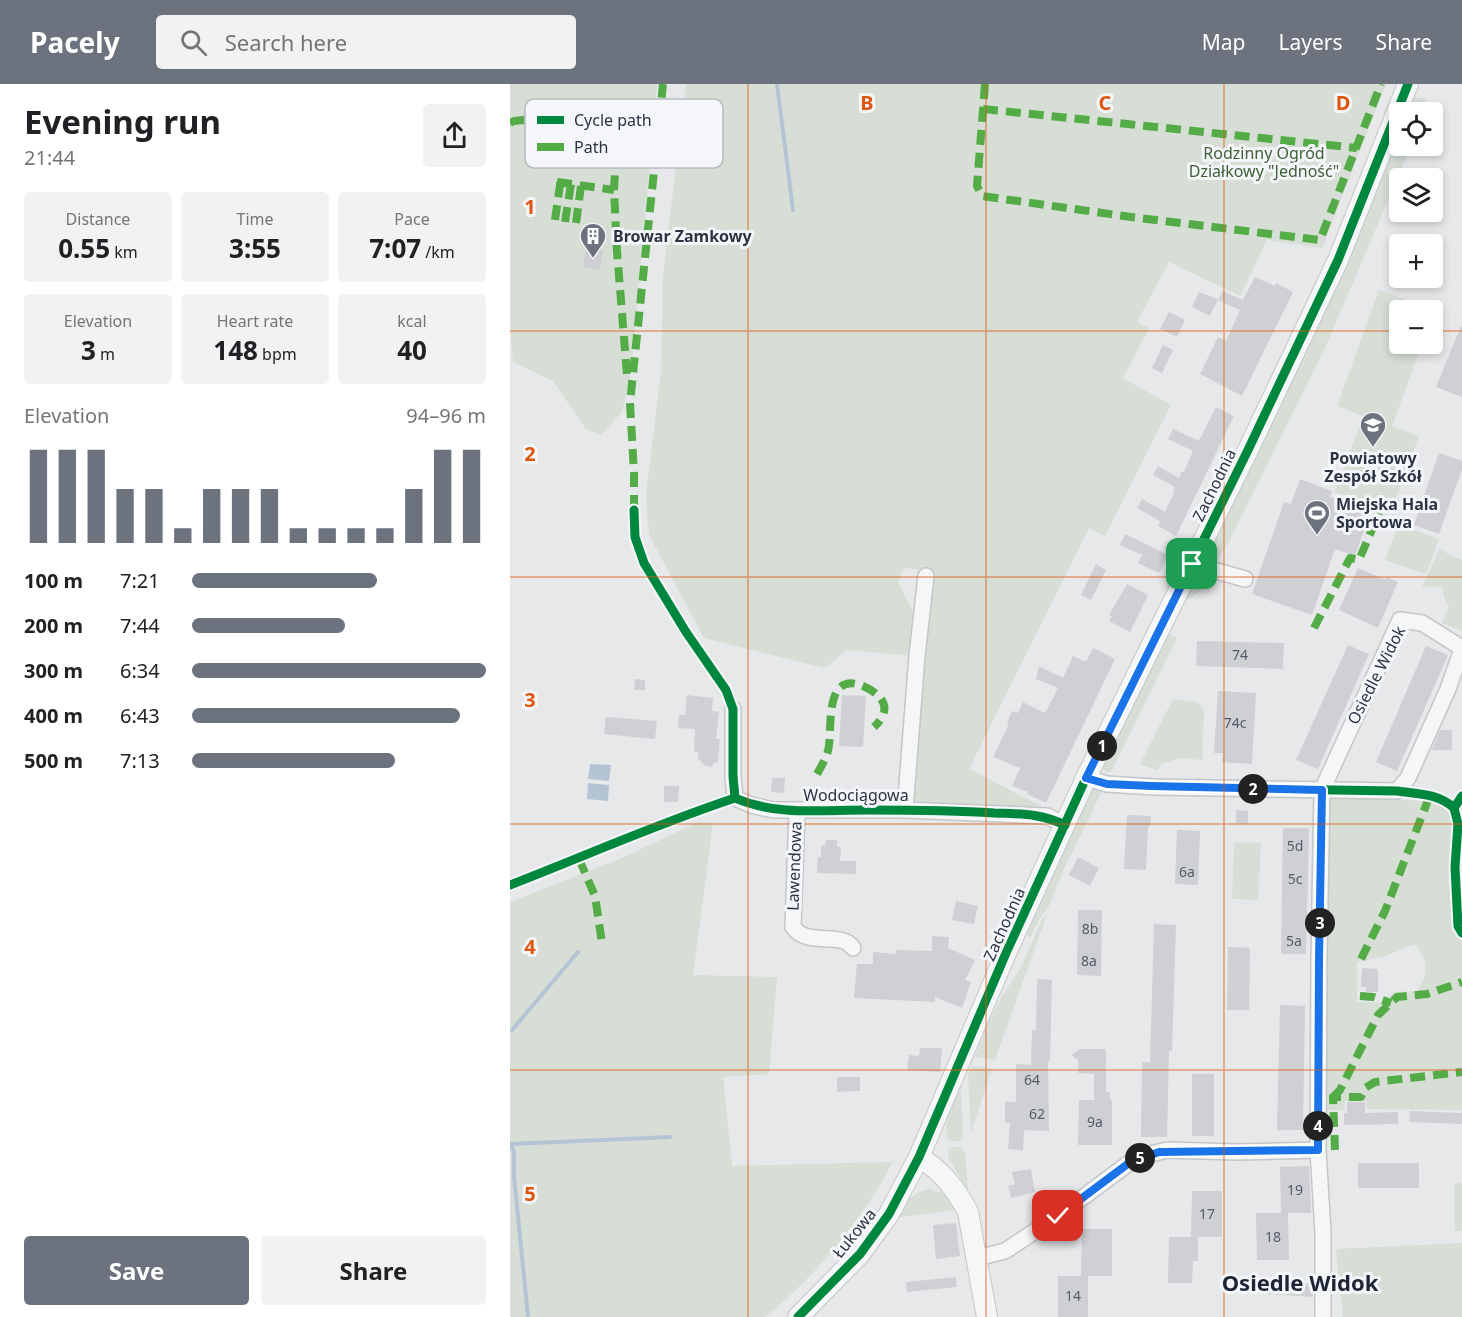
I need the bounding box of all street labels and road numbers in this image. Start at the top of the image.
street label: Zachodnia [1187,445,1241,525]
street label: Osiedle Widok [1342,622,1410,728]
street label: Wodociągowa [803,784,909,806]
street label: Lawendowa [781,821,807,911]
street label: Zachodnia [978,884,1030,964]
street label: Łukowa [827,1204,881,1262]

